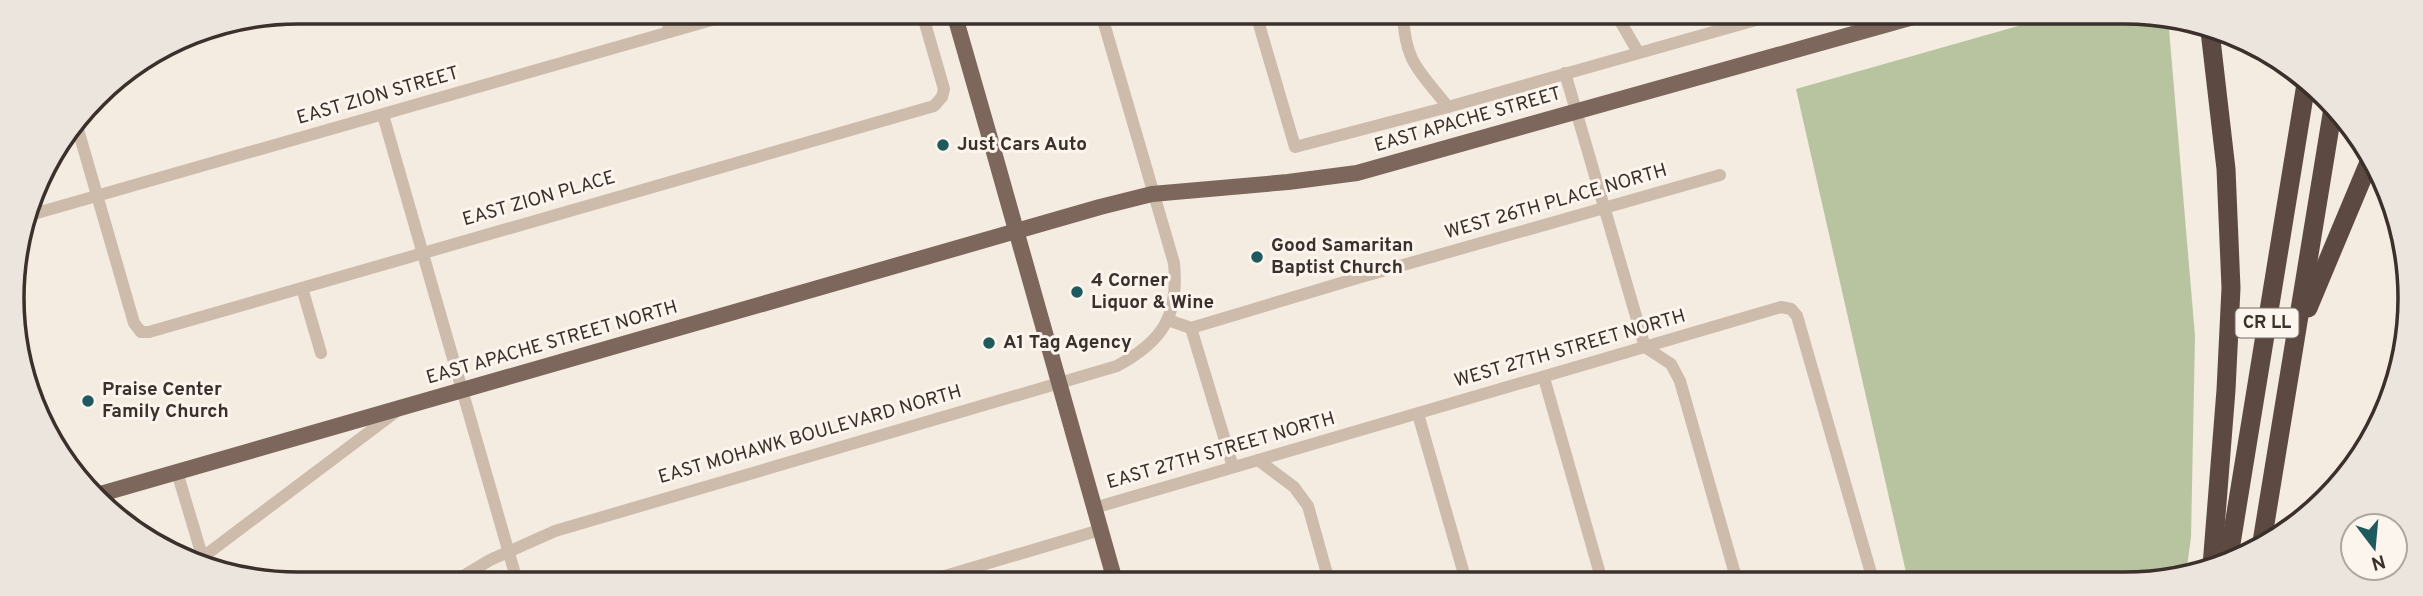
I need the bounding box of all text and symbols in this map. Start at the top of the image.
street label: EAST ZION STREET [294,61,462,131]
street label: EAST APACHE STREET [1372,82,1564,158]
place label: Just Cars Auto [957,133,1087,157]
marker: Just Cars Auto [935,137,951,153]
street label: WEST 26TH PLACE NORTH [1442,159,1670,245]
street label: EAST ZION PLACE [460,166,618,232]
place label: Good Samaritan Baptist Church [1271,234,1414,280]
marker: Good Samaritan Baptist Church [1249,249,1265,265]
place label: 4 Corner Liquor & Wine [1091,269,1214,315]
marker: 4 Corner Liquor & Wine [1069,284,1085,300]
street label: EAST APACHE STREET NORTH [423,296,681,390]
street label: WEST 27TH STREET NORTH [1452,304,1688,394]
road number: CR LL [2236,309,2298,338]
place label: A1 Tag Agency [1003,331,1132,355]
marker: A1 Tag Agency [981,335,997,351]
place label: Praise Center Family Church [102,378,229,424]
street label: EAST MOHAWK BOULEVARD NORTH [655,380,965,490]
marker: Praise Center Family Church [80,393,96,409]
street label: EAST 27TH STREET NORTH [1104,407,1338,495]
north arrow [2339,512,2409,582]
text: N [2368,548,2388,575]

